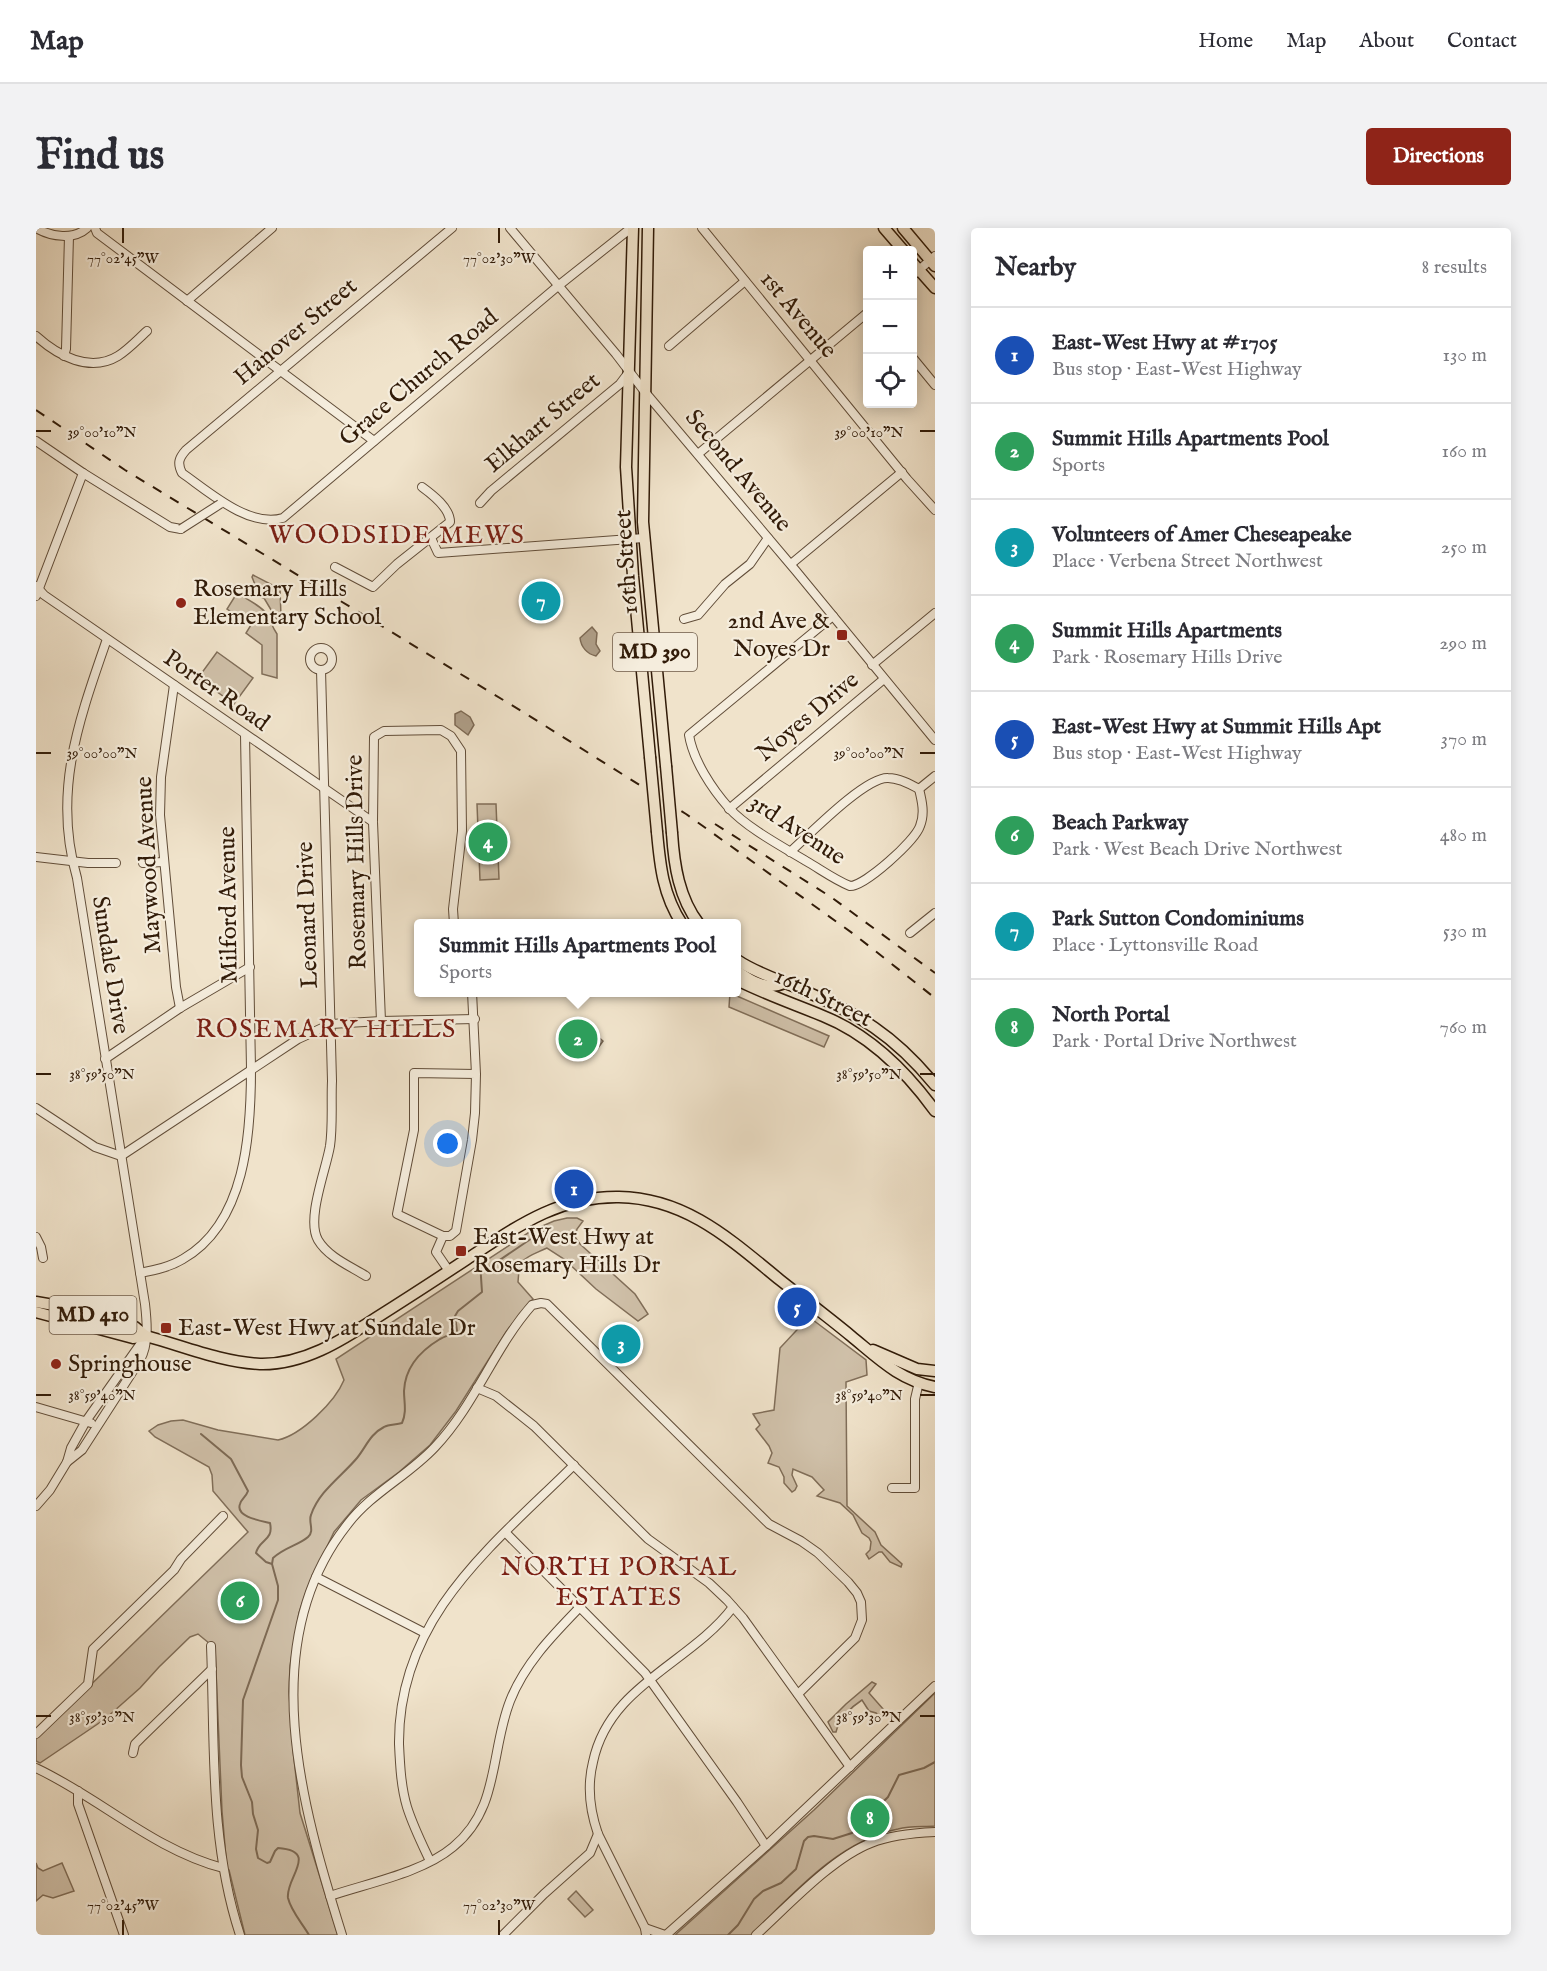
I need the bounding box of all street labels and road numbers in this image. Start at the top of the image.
street label: 1st Avenue [753,265,843,365]
street label: Hanover Street [228,271,364,393]
street label: Grace Church Road [333,302,505,454]
street label: Elkhart Street [479,366,607,480]
street label: Second Avenue [678,403,798,539]
street label: 16th Street [608,509,646,615]
road number: MD 390 [613,633,697,671]
street label: Porter Road [157,643,275,739]
street label: Noyes Drive [750,665,866,769]
street label: Rosemary Hills Drive [340,754,374,970]
street label: Maywood Avenue [129,776,169,954]
street label: 3rd Avenue [743,787,851,873]
street label: Milford Avenue [212,826,246,984]
street label: Leonard Drive [290,841,326,989]
street label: Sundale Drive [84,894,136,1036]
street label: 16th Street [769,961,877,1035]
road number: MD 410 [50,1296,136,1334]

